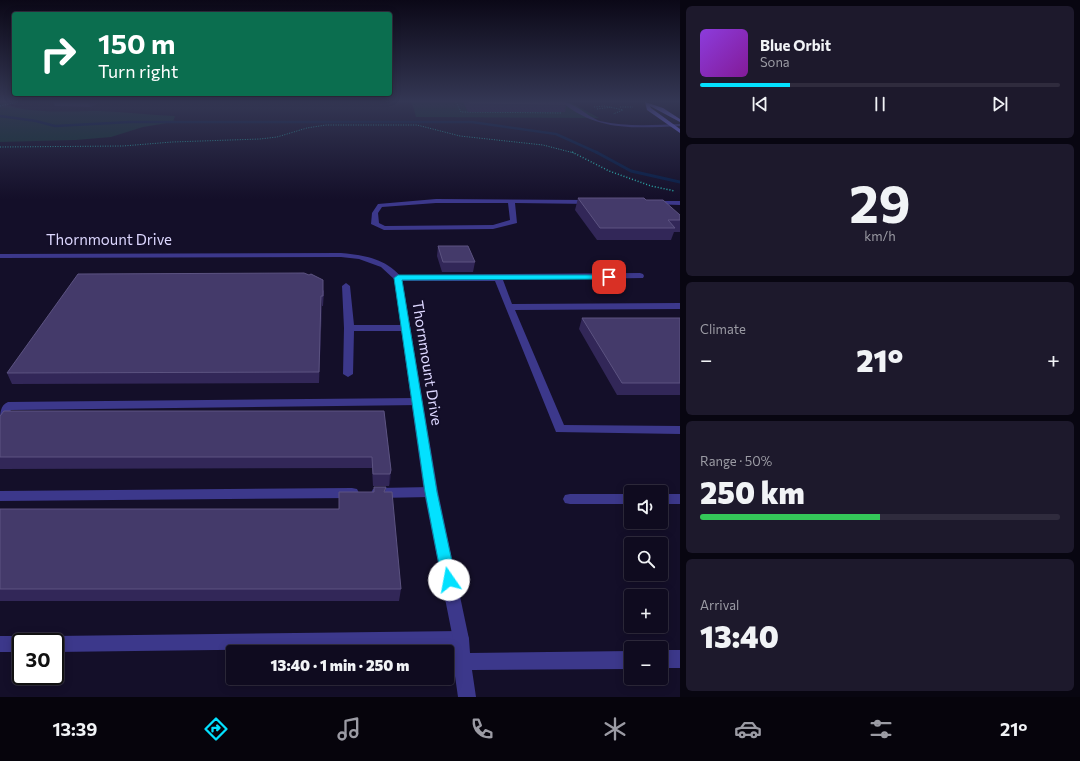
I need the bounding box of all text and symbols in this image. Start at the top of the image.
text: 150 m [98,26,175,60]
icon: right [32,28,84,80]
text: Blue Orbit [760,36,831,54]
text: Sona [760,54,790,70]
text: Turn right [98,60,178,82]
icon: previous [749,93,771,115]
icon: pause [869,93,891,115]
icon: next [989,93,1011,115]
text: 29 [849,170,911,234]
text: km/h [864,228,896,244]
street label: Thornmount Drive [46,230,172,248]
pin [592,260,626,294]
icon: arrive [598,266,620,288]
street label: Thornmount Drive [409,299,447,427]
text: Climate [700,321,746,337]
text: 21° [856,341,903,378]
text: − [700,346,713,373]
text: + [1047,346,1060,373]
text: Range · 50% [700,453,772,469]
text: 250 km [700,473,805,510]
map controls [624,485,668,685]
button: sound [624,485,668,529]
button: search [624,537,668,581]
position arrow [428,559,470,601]
button: + [624,589,668,633]
text: Arrival [700,597,739,613]
text: 13:40 [700,617,779,654]
speed limit sign: 30 [12,633,64,685]
button: − [624,641,668,685]
text: 13:40 · 1 min · 250 m [271,656,409,674]
icon: directions [202,715,230,743]
icon: music [335,715,363,743]
icon: phone [468,715,496,743]
icon: climate [601,715,629,743]
icon: car [734,715,762,743]
icon: filters [867,715,895,743]
text: 13:39 [52,718,97,740]
text: 21° [1000,718,1027,740]

